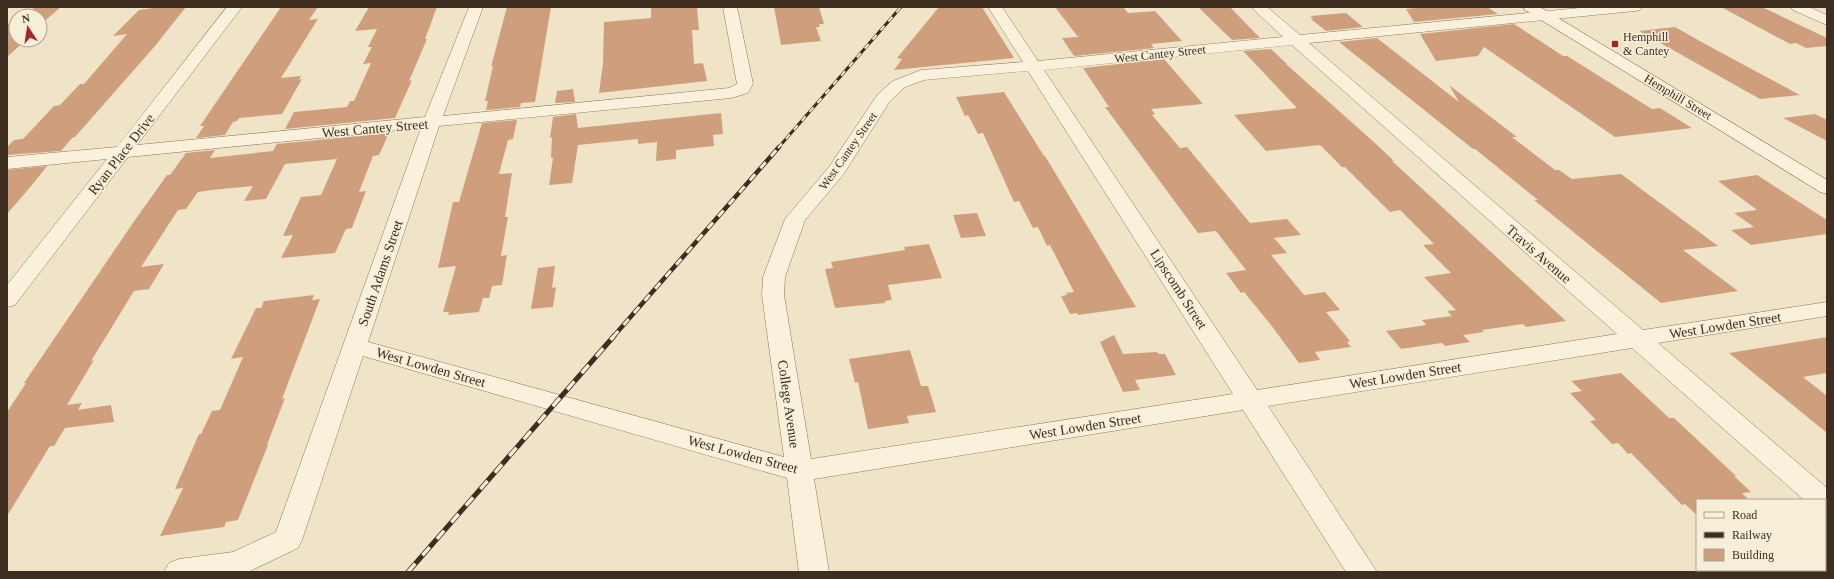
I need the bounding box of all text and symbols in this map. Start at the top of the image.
north arrow [8,8,48,48]
text: N [21,12,31,25]
place label: Hemphill & Cantey [1623,30,1669,58]
marker: Hemphill & Cantey [1610,39,1620,49]
street label: West Cantey Street [1114,42,1207,66]
street label: Hemphill Street [1642,71,1715,123]
street label: West Cantey Street [816,109,880,193]
street label: Ryan Place Drive [85,111,158,198]
street label: West Cantey Street [321,116,429,141]
street label: South Adams Street [355,218,406,328]
street label: Travis Avenue [1503,222,1574,286]
street label: Lipscomb Street [1147,247,1210,332]
street label: West Lowden Street [1668,309,1782,342]
street label: West Lowden Street [374,345,487,390]
street label: College Avenue [775,359,802,449]
street label: West Lowden Street [1348,359,1462,392]
street label: West Lowden Street [1028,410,1142,443]
street label: West Lowden Street [686,433,800,476]
legend [1696,499,1826,571]
text: Road [1732,508,1757,522]
text: Railway [1732,528,1772,542]
text: Building [1732,548,1774,562]

